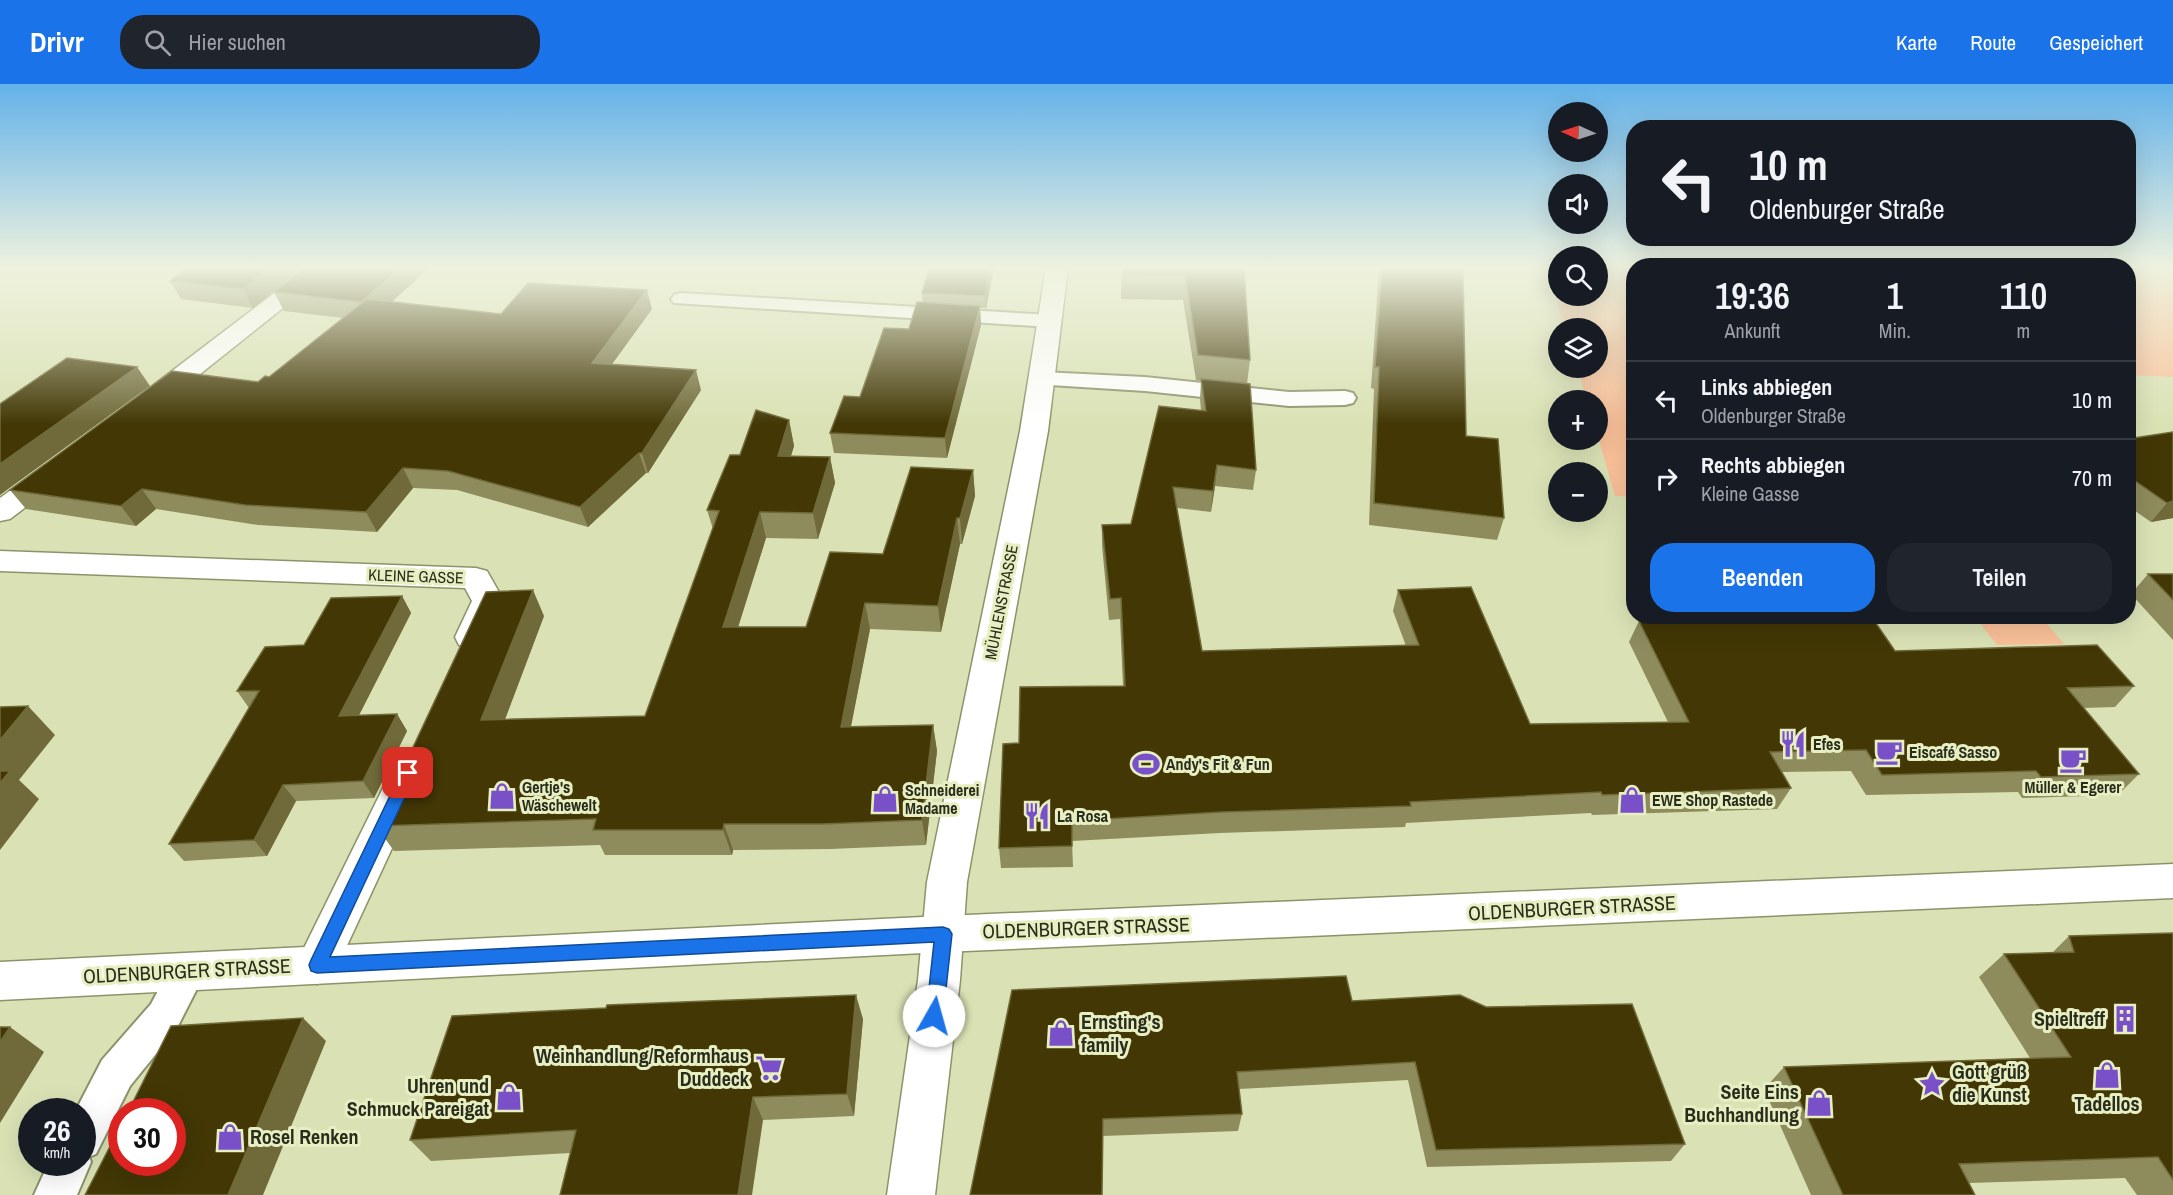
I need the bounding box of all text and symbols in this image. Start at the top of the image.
search box [120,15,540,69]
text: Drivr [30,23,84,61]
icon: search [141,26,174,59]
text: Hier suchen [189,27,286,57]
text: Karte [1896,28,1937,57]
text: Route [1970,28,2016,57]
text: Gespeichert [2049,28,2143,57]
north arrow [1548,102,1608,162]
map controls [1548,102,1608,522]
text: 10 m [1749,137,1828,193]
icon: left [1650,144,1728,222]
button: sound [1548,174,1608,234]
text: Oldenburger Straße [1749,191,1945,227]
button: search [1548,246,1608,306]
text: 19:36 [1715,272,1790,320]
text: 1 [1887,272,1903,320]
text: 110 [2000,272,2047,320]
text: Ankunft [1725,317,1780,344]
text: Min. [1879,317,1911,344]
text: m [2017,317,2030,344]
button: layers [1548,318,1608,378]
text: Links abbiegen [1701,372,1832,402]
icon: left [1650,384,1683,417]
text: 10 m [2072,385,2112,415]
button: + [1548,390,1608,450]
text: Oldenburger Straße [1701,402,1846,429]
text: Rechts abbiegen [1701,450,1845,480]
button: − [1548,462,1608,522]
icon: right [1650,462,1683,495]
text: 70 m [2072,463,2112,493]
text: Kleine Gasse [1701,480,1799,507]
street label: MÜHLENSTRASSE [979,543,1023,661]
button: Beenden [1650,543,1875,612]
button: Teilen [1887,543,2112,612]
street label: KLEINE GASSE [368,563,464,589]
restaurant icon: Efes [1778,729,1808,759]
place label: Efes [1813,733,1841,755]
cafe icon: Eiscafé Sasso [1874,737,1904,767]
place label: Eiscafé Sasso [1909,741,1997,763]
cafe icon: Müller & Egerer [2058,745,2088,775]
pin [382,747,433,798]
sports icon: Andy's Fit & Fun [1131,749,1161,779]
place label: Andy's Fit & Fun [1166,753,1270,775]
icon: arrive [391,756,424,789]
place label: Gertje's Wäschewelt [522,776,597,816]
place label: Müller & Egerer [2025,776,2122,798]
place label: Schneiderei Madame [905,779,979,819]
shop icon: Gertje's Wäschewelt [487,781,517,811]
shop icon: Schneiderei Madame [870,784,900,814]
shop icon: EWE Shop Rastede [1617,785,1647,815]
place label: EWE Shop Rastede [1652,789,1773,811]
restaurant icon: La Rosa [1022,801,1052,831]
place label: La Rosa [1057,805,1109,827]
street label: OLDENBURGER STRASSE [1468,889,1676,926]
street label: OLDENBURGER STRASSE [982,910,1190,945]
street label: OLDENBURGER STRASSE [83,952,291,989]
position arrow [902,984,966,1048]
building icon: Spieltreff [2110,1004,2140,1034]
place label: Spieltreff [2034,1005,2105,1032]
place label: Ernsting's family [1081,1008,1161,1058]
shop icon: Ernsting's family [1046,1018,1076,1048]
place label: Weinhandlung/Reformhaus Duddeck [536,1042,750,1092]
supermarket icon: Weinhandlung/Reformhaus Duddeck [754,1053,784,1083]
place label: Gott grüß die Kunst [1952,1058,2027,1108]
shop icon: Tadellos [2092,1060,2122,1090]
place icon: Gott grüß die Kunst [1917,1069,1947,1099]
place label: Uhren und Schmuck Pareigat [347,1072,490,1122]
place label: Seite Eins Buchhandlung [1684,1078,1799,1128]
shop icon: Uhren und Schmuck Pareigat [494,1082,524,1112]
shop icon: Seite Eins Buchhandlung [1804,1088,1834,1118]
place label: Tadellos [2074,1090,2140,1117]
speed limit sign: 30 [108,1098,186,1176]
text: 26 [43,1110,71,1150]
shop icon: Rosel Renken [215,1122,245,1152]
place label: Rosel Renken [250,1123,358,1150]
text: km/h [44,1142,70,1163]

